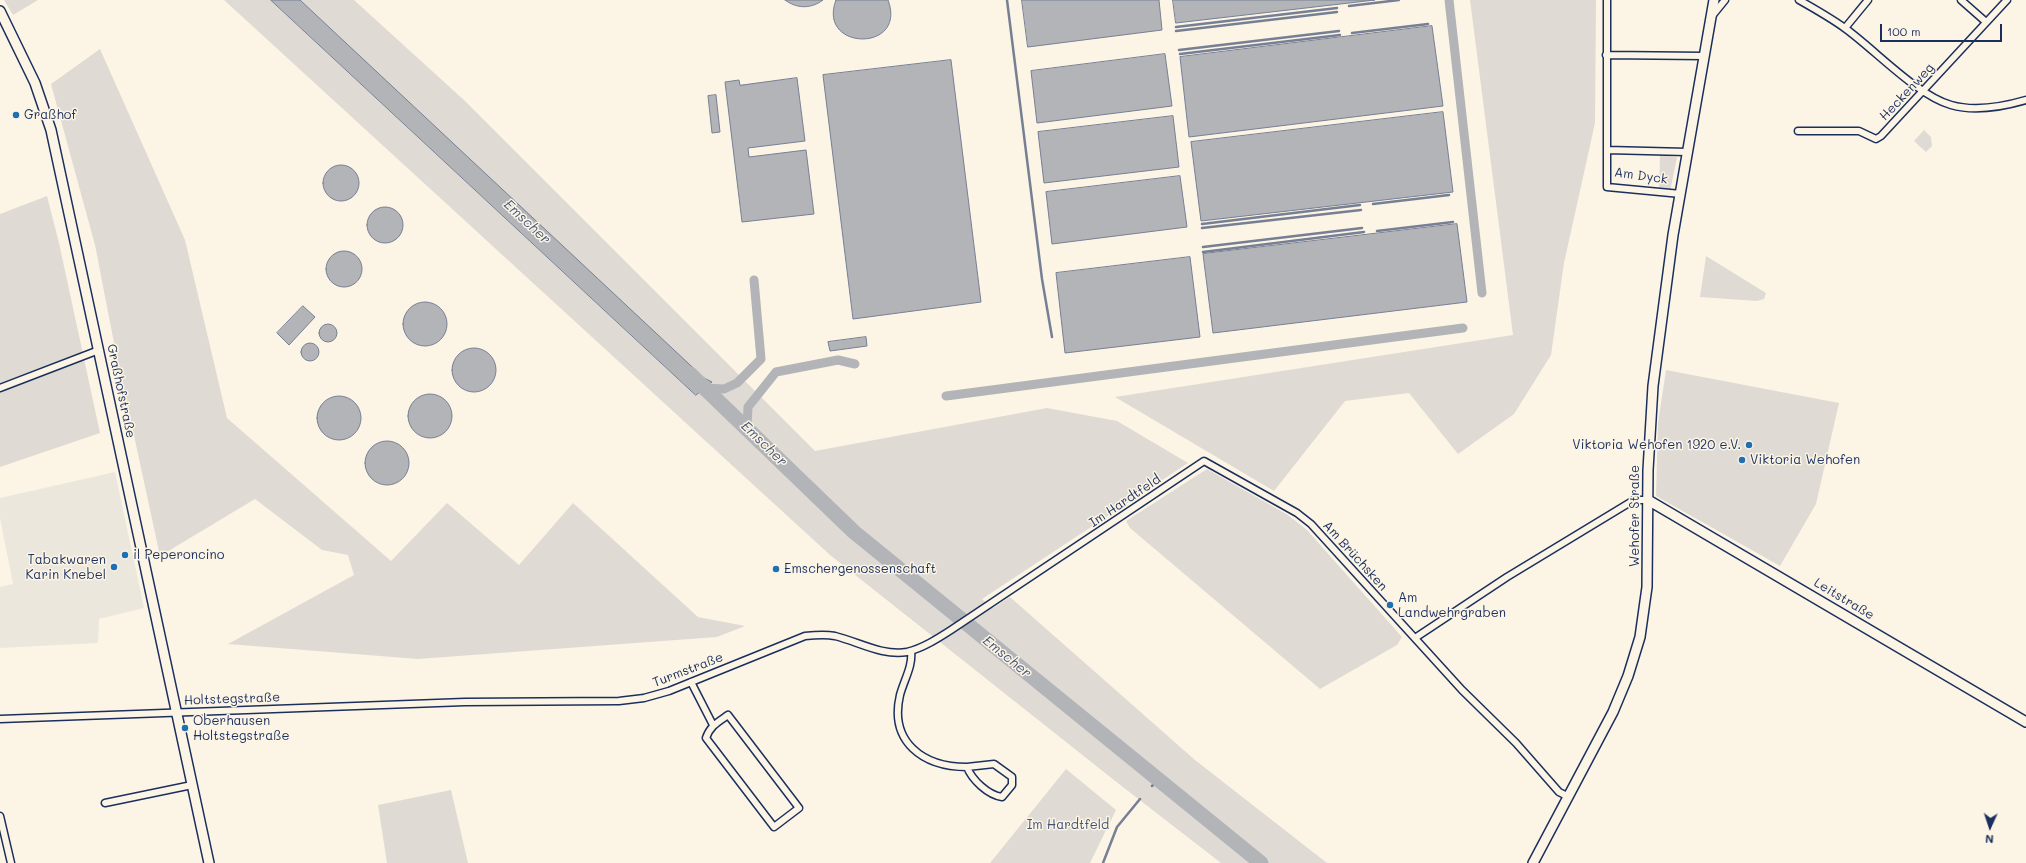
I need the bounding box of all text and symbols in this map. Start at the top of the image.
scale bar [1882,16,2004,42]
text: 100 m [1887,23,1921,39]
street label: Heckenweg [1876,60,1938,124]
place label: Graßhof [24,107,77,123]
marker: Graßhof [11,110,21,120]
street label: Am Dyck [1613,165,1669,187]
water label: Emscher [500,196,554,248]
street label: Graßhofstraße [103,343,139,439]
water label: Emscher [737,418,791,470]
place label: Viktoria Wehofen 1920 e.V. [1572,437,1741,453]
marker: Viktoria Wehofen 1920 e.V. [1744,440,1754,450]
place label: Viktoria Wehofen [1750,452,1860,468]
marker: Viktoria Wehofen [1737,455,1747,465]
street label: Wehofer Straße [1627,465,1643,567]
street label: Im Hardtfeld [1086,471,1164,531]
street label: Am Brüchsken [1320,518,1390,594]
place label: il Peperoncino [133,547,224,563]
marker: il Peperoncino [120,550,130,560]
place label: Tabakwaren Karin Knebel [25,552,106,583]
place label: Emschergenossenschaft [784,561,936,577]
marker: Tabakwaren Karin Knebel [109,562,119,572]
marker: Emschergenossenschaft [771,564,781,574]
street label: Leitstraße [1811,575,1877,623]
place label: Am Landwehrgraben [1398,590,1506,621]
marker: Am Landwehrgraben [1385,600,1395,610]
water label: Emscher [979,632,1035,682]
street label: Turmstraße [651,649,725,691]
street label: Holtstegstraße [183,690,281,708]
place label: Oberhausen Holtstegstraße [193,713,290,744]
marker: Oberhausen Holtstegstraße [180,723,190,733]
north arrow [1970,807,2010,847]
park label: Im Hardtfeld [1027,817,1109,833]
text: N [1985,832,1994,847]

